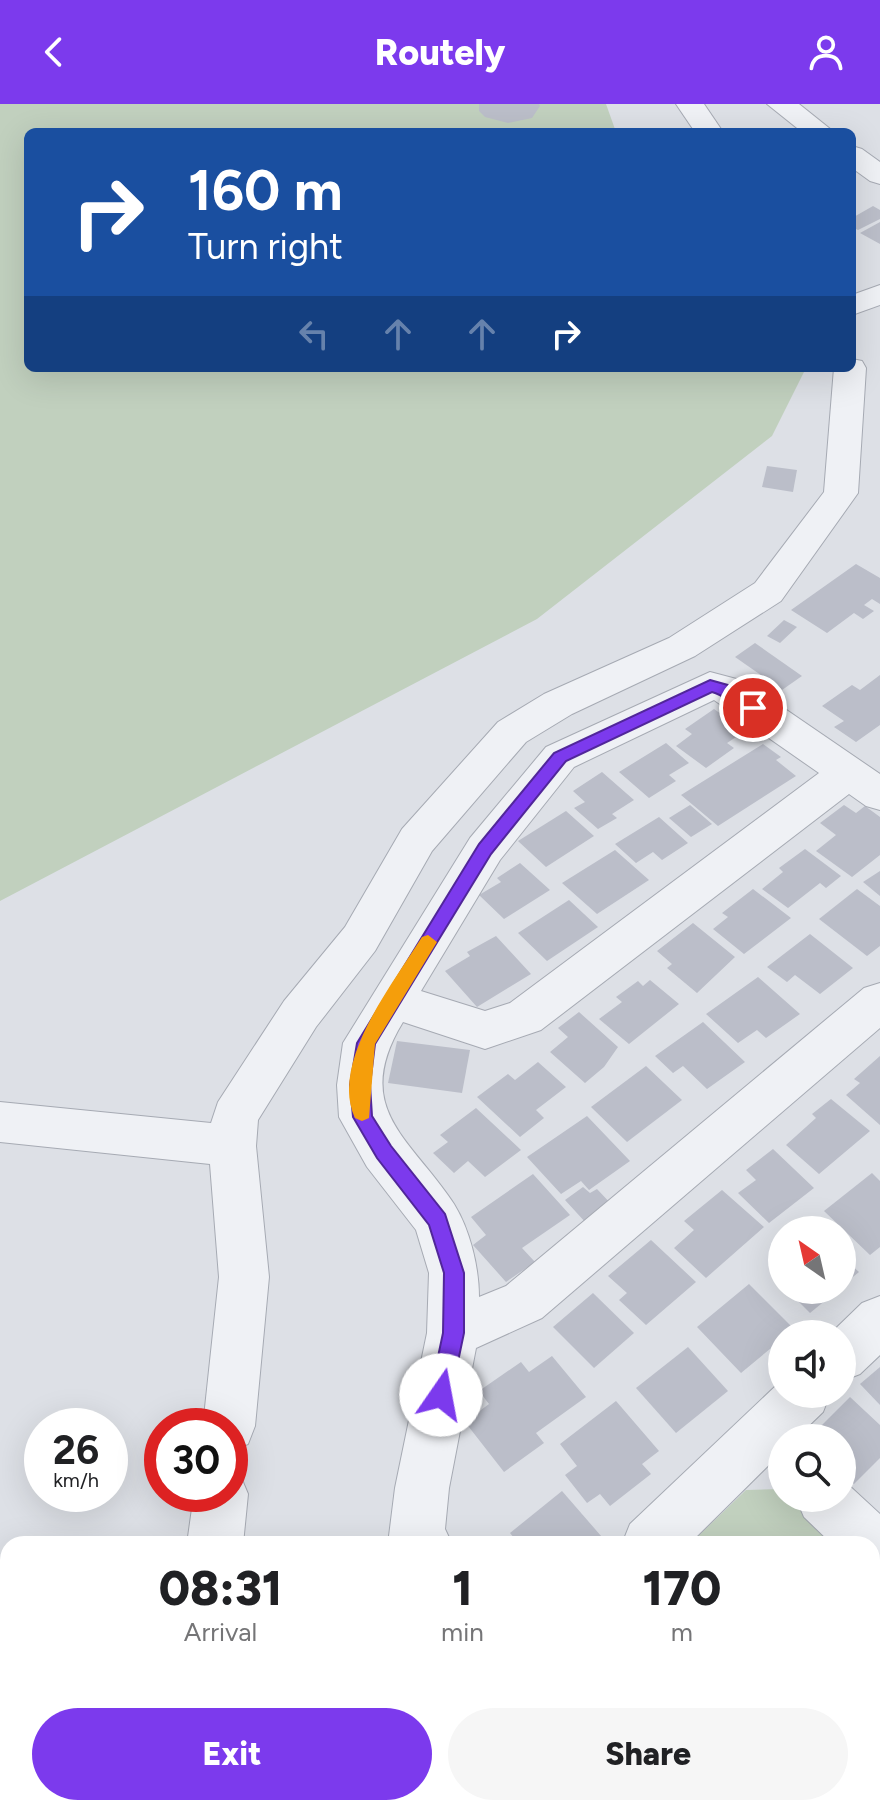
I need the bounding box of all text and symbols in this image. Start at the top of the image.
icon: back [32,30,76,74]
icon: person [804,30,848,74]
text: Routely [375,31,505,74]
text: 160 m [188,157,343,224]
icon: right [56,160,160,264]
text: Turn right [188,225,343,268]
icon: left [292,312,336,356]
icon: ahead [376,312,420,356]
icon: ahead [460,312,504,356]
icon: right [544,312,588,356]
pin [719,674,787,742]
icon: arrive [731,686,775,730]
north arrow [768,1216,856,1304]
map controls [768,1216,856,1512]
button: sound [768,1320,856,1408]
position arrow [399,1353,483,1437]
speed limit sign: 30 [144,1408,248,1512]
button: search [768,1424,856,1512]
text: 26 [53,1426,99,1474]
text: km/h [53,1468,99,1492]
text: 08:31 [159,1559,282,1617]
text: 1 [452,1559,473,1617]
text: 170 [642,1559,721,1617]
text: Arrival [184,1616,257,1648]
text: min [441,1616,484,1648]
text: m [671,1616,693,1648]
button: Exit [32,1708,432,1800]
button: Share [448,1708,848,1800]

